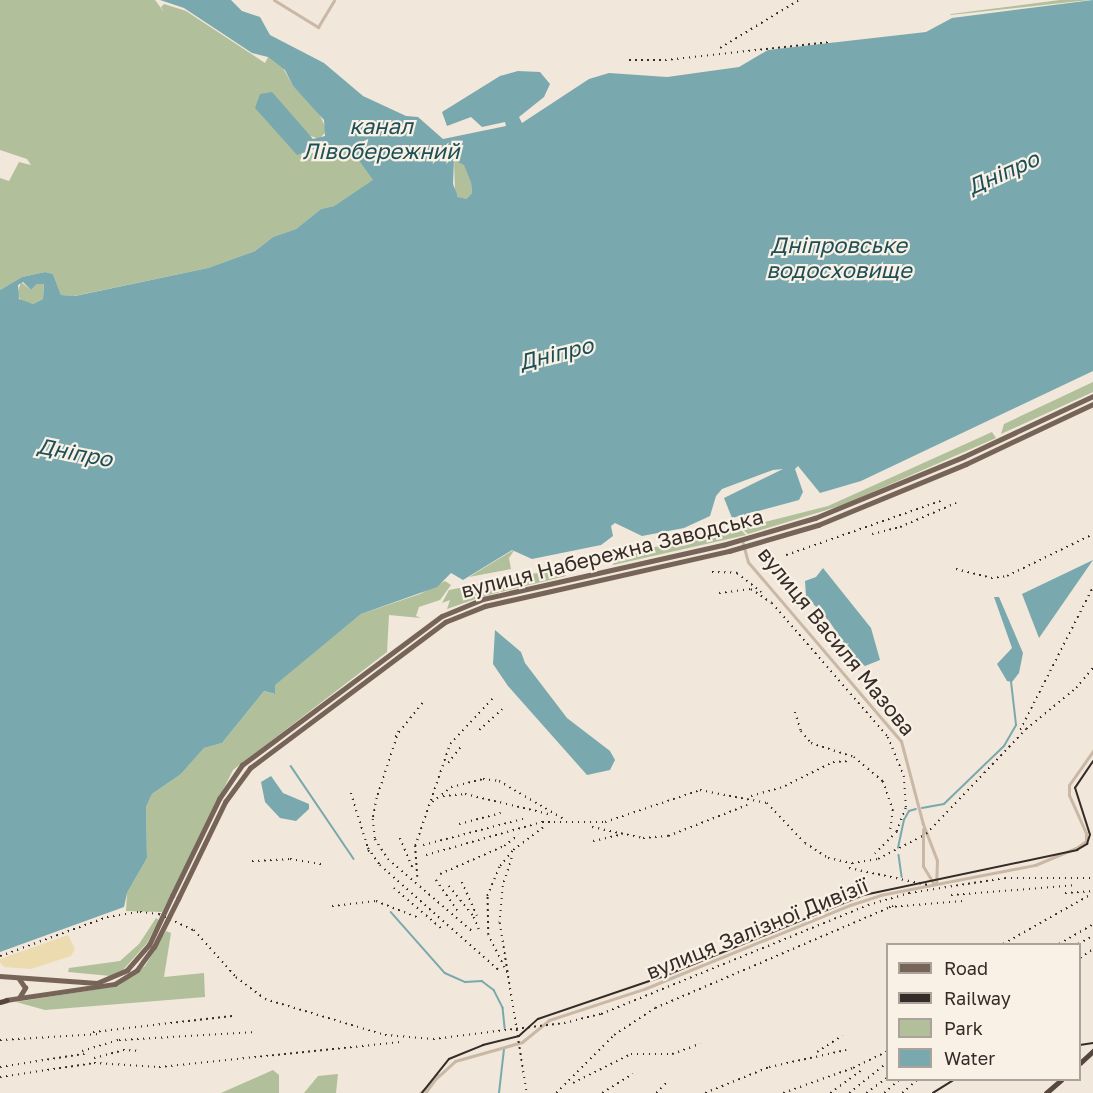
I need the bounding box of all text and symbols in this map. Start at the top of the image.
water label: канал Лівобережний [303,112,459,164]
water label: Дніпро [963,145,1043,199]
water label: Дніпровське водосховище [766,231,912,282]
water label: Дніпро [516,331,596,375]
water label: Дніпро [36,432,114,472]
street label: вулиця Набережна Заводська [458,503,766,603]
street label: вулиця Василя Мазова [753,542,921,740]
street label: вулиця Залізної Дивізії [642,872,872,984]
legend [886,943,1081,1081]
text: Road [944,957,988,979]
text: Railway [944,987,1011,1009]
text: Park [944,1017,983,1039]
text: Water [944,1047,995,1069]

